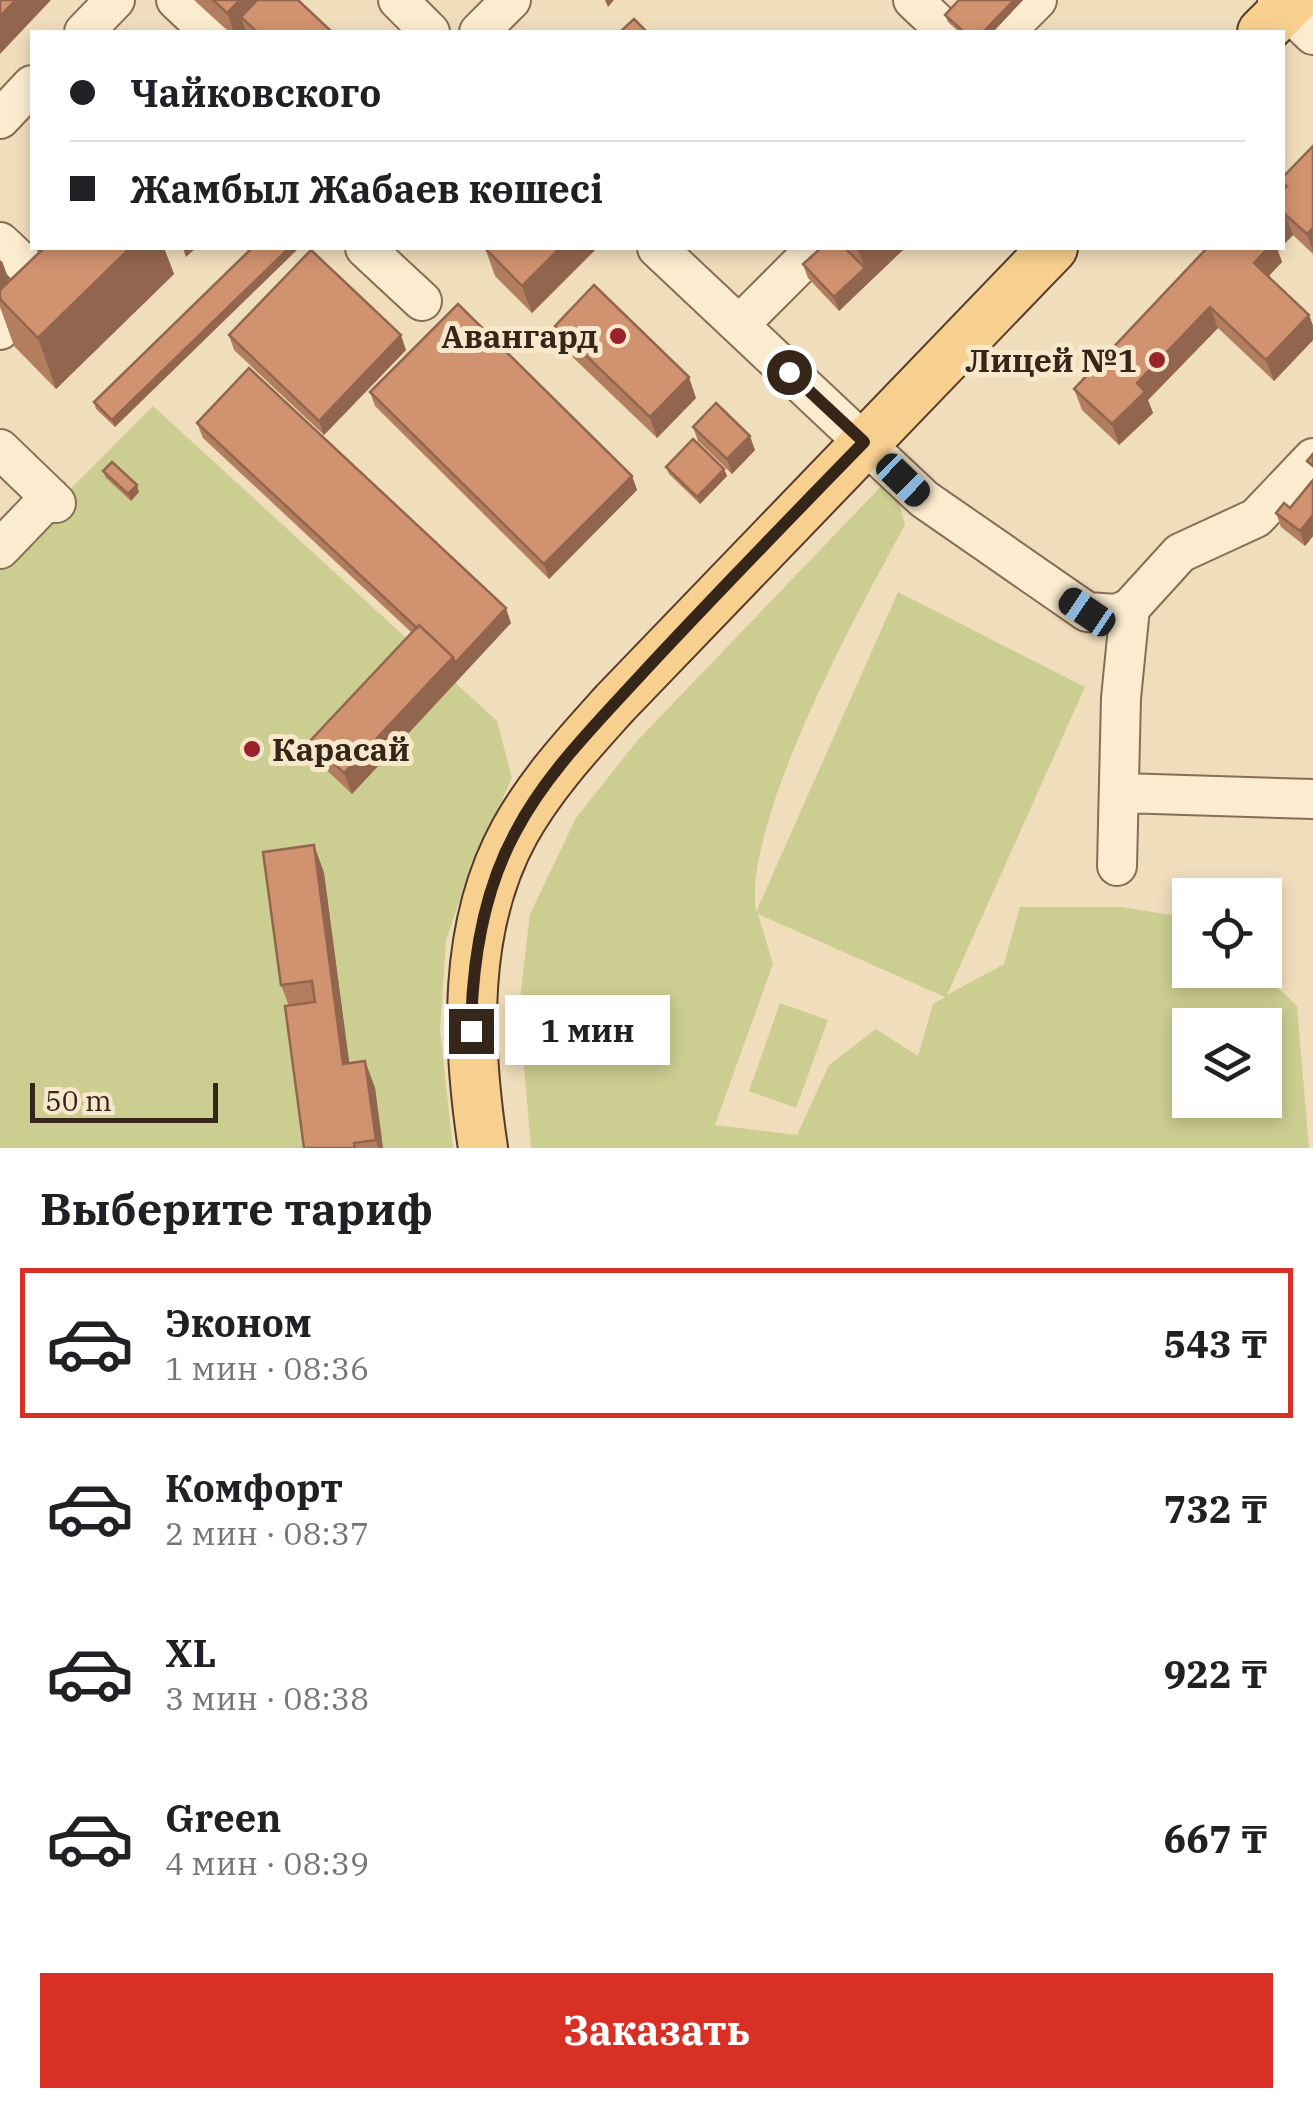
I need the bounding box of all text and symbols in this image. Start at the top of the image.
text: Чайковского [130,68,381,117]
text: Жамбыл Жабаев көшесі [130,164,603,213]
place label: Авангард [441,315,598,357]
marker: Авангард [607,325,629,347]
place label: Лицей №1 [966,339,1137,381]
marker: Лицей №1 [1146,349,1168,371]
route start [767,350,812,395]
car [871,448,935,512]
car [1054,583,1120,641]
place label: Карасай [272,728,410,770]
marker: Карасай [241,738,263,760]
map controls [1172,878,1282,1118]
button: locate [1172,878,1282,988]
callout: 1 мин [506,996,671,1066]
button: layers [1172,1008,1282,1118]
route end [449,1009,494,1054]
text: 1 мин [541,1009,634,1051]
scale bar [30,1078,218,1122]
text: 50 m [45,1082,112,1119]
text: Выберите тариф [40,1179,433,1237]
icon: car [45,1298,135,1388]
text: Эконом [165,1298,312,1347]
text: 543 ₸ [1163,1319,1268,1368]
text: 1 мин · 08:36 [165,1347,369,1389]
icon: car [45,1463,135,1553]
text: Комфорт [165,1463,343,1512]
text: 732 ₸ [1163,1484,1268,1533]
text: 2 мин · 08:37 [165,1512,369,1554]
icon: car [45,1628,135,1718]
text: XL [165,1628,216,1677]
text: 922 ₸ [1163,1649,1268,1698]
text: 3 мин · 08:38 [165,1677,369,1719]
icon: car [45,1793,135,1883]
text: Green [165,1793,281,1842]
text: 667 ₸ [1163,1814,1268,1863]
text: 4 мин · 08:39 [165,1842,369,1884]
button: Заказать [40,1973,1273,2088]

